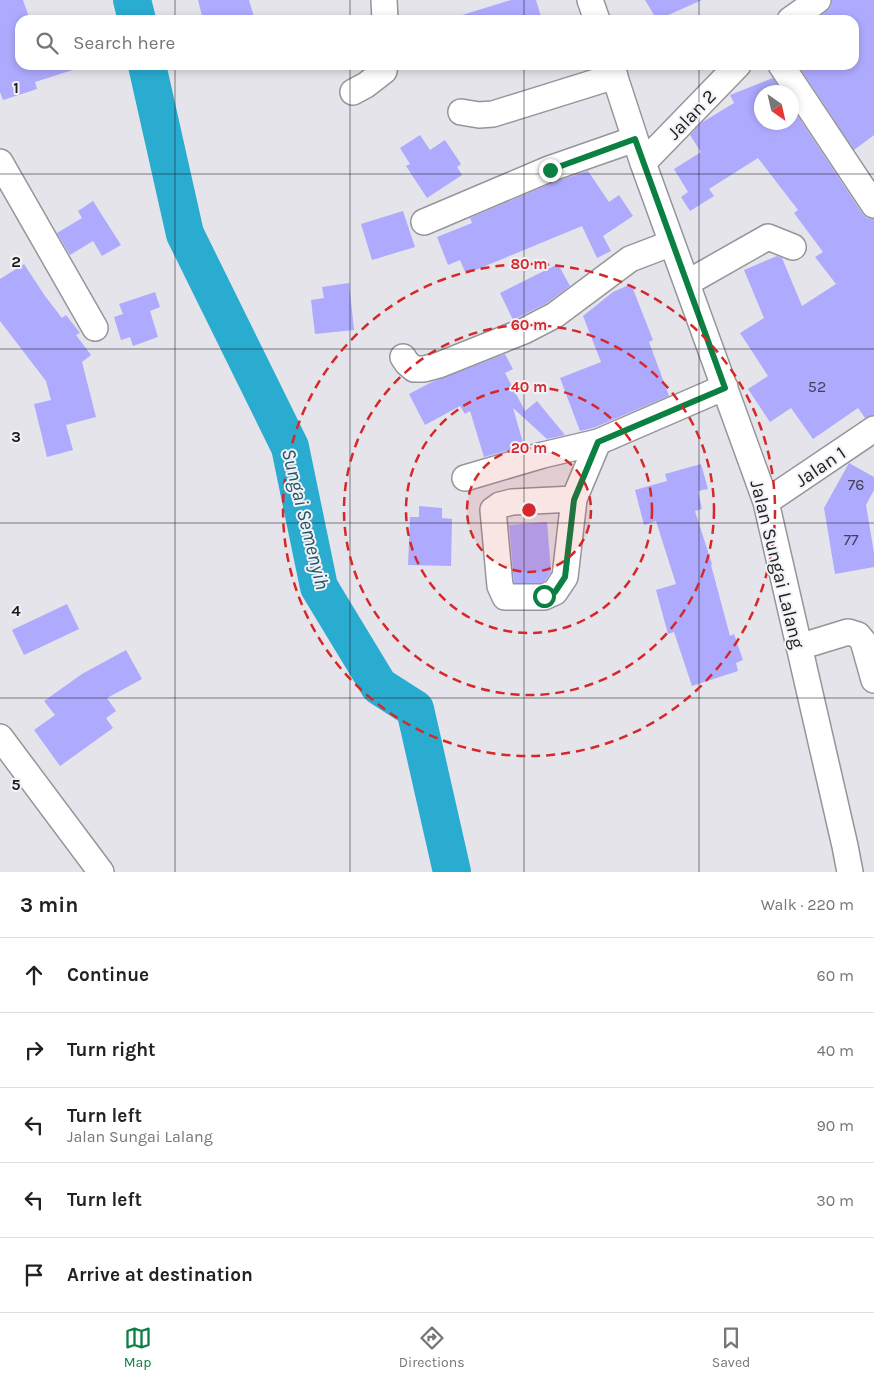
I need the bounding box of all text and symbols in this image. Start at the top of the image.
search box [15,15,859,70]
icon: search [33,29,61,57]
text: Search here [73,32,175,54]
text: 1 [13,78,19,97]
street label: Jalan 2 [663,85,721,144]
north arrow [754,85,799,130]
route end [539,159,562,182]
text: 2 [11,252,21,271]
text: 80 m [510,255,548,273]
text: 60 m [511,316,547,334]
house number: 52 [808,377,826,396]
text: 40 m [511,378,547,396]
text: 3 [11,427,21,446]
text: 20 m [511,439,547,457]
street label: Jalan 1 [791,442,850,492]
water label: Sungai Semenyih [277,446,334,592]
house number: 76 [848,475,864,494]
street label: Jalan Sungai Lalang [745,478,809,651]
centre of rings [520,501,538,519]
house number: 77 [843,530,859,549]
route start [533,585,556,608]
text: 4 [11,601,21,620]
text: 5 [11,775,21,794]
text: 3 min [20,893,78,917]
text: Walk · 220 m [761,895,854,914]
icon: ahead [20,961,48,989]
text: Continue [67,964,149,986]
text: 60 m [817,966,854,985]
icon: right [20,1036,48,1064]
text: Turn right [67,1039,156,1061]
text: 40 m [817,1041,854,1060]
text: Turn left [67,1105,142,1127]
icon: left [20,1111,48,1139]
text: 90 m [816,1116,854,1135]
text: Jalan Sungai Lalang [67,1127,213,1146]
icon: left [20,1186,48,1214]
text: Turn left [67,1189,142,1211]
text: 30 m [816,1191,854,1210]
icon: arrive [20,1261,48,1289]
text: Arrive at destination [67,1264,253,1286]
tab: Map [124,1324,152,1371]
tab: Directions [399,1324,465,1371]
tab: Saved [712,1324,750,1371]

